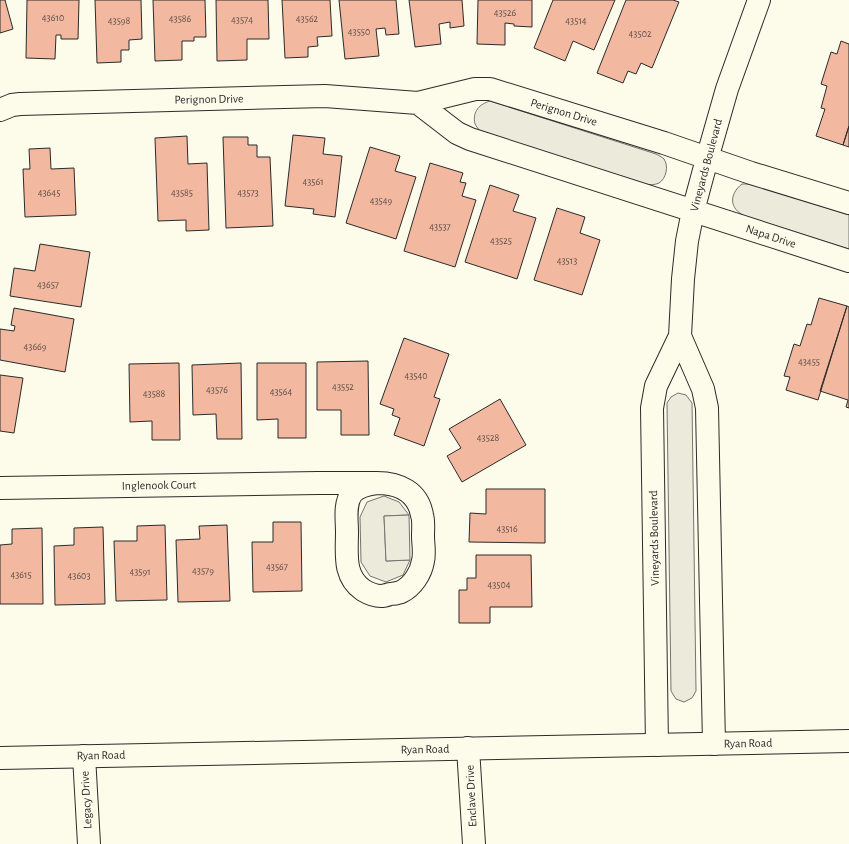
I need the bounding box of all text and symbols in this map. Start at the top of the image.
house number: 43526 [494,8,516,18]
house number: 43610 [42,13,64,23]
house number: 43586 [169,14,192,24]
house number: 43562 [296,14,319,24]
house number: 43574 [231,15,253,25]
house number: 43598 [108,16,131,26]
house number: 43514 [565,16,587,26]
house number: 43550 [348,27,370,37]
house number: 43502 [629,29,652,39]
street label: Perignon Drive [174,92,244,106]
street label: Perignon Drive [529,96,599,128]
street label: Vineyards Boulevard [688,117,725,213]
house number: 43561 [302,177,324,187]
house number: 43645 [38,188,60,198]
house number: 43585 [171,188,193,198]
house number: 43573 [237,188,259,198]
house number: 43549 [370,196,393,206]
house number: 43537 [429,222,451,232]
street label: Napa Drive [744,222,798,250]
house number: 43525 [490,236,512,246]
house number: 43513 [557,256,577,266]
house number: 43657 [37,280,59,290]
house number: 43669 [23,342,47,352]
house number: 43455 [798,357,820,367]
house number: 43540 [404,371,428,381]
house number: 43552 [332,382,354,392]
house number: 43576 [206,385,228,395]
house number: 43564 [270,387,292,397]
house number: 43588 [143,389,166,399]
house number: 43528 [477,433,499,443]
street label: Inglenook Court [122,478,197,492]
street label: Vineyards Boulevard [647,490,662,586]
house number: 43516 [496,524,518,534]
house number: 43567 [266,562,288,572]
house number: 43579 [192,566,214,576]
house number: 43591 [129,567,151,577]
house number: 43615 [10,570,32,580]
house number: 43603 [67,571,91,581]
house number: 43504 [487,580,511,590]
street label: Ryan Road [723,737,773,750]
street label: Ryan Road [400,743,450,756]
street label: Ryan Road [76,749,126,762]
street label: Enclave Drive [463,765,479,827]
street label: Legacy Drive [78,771,95,829]

